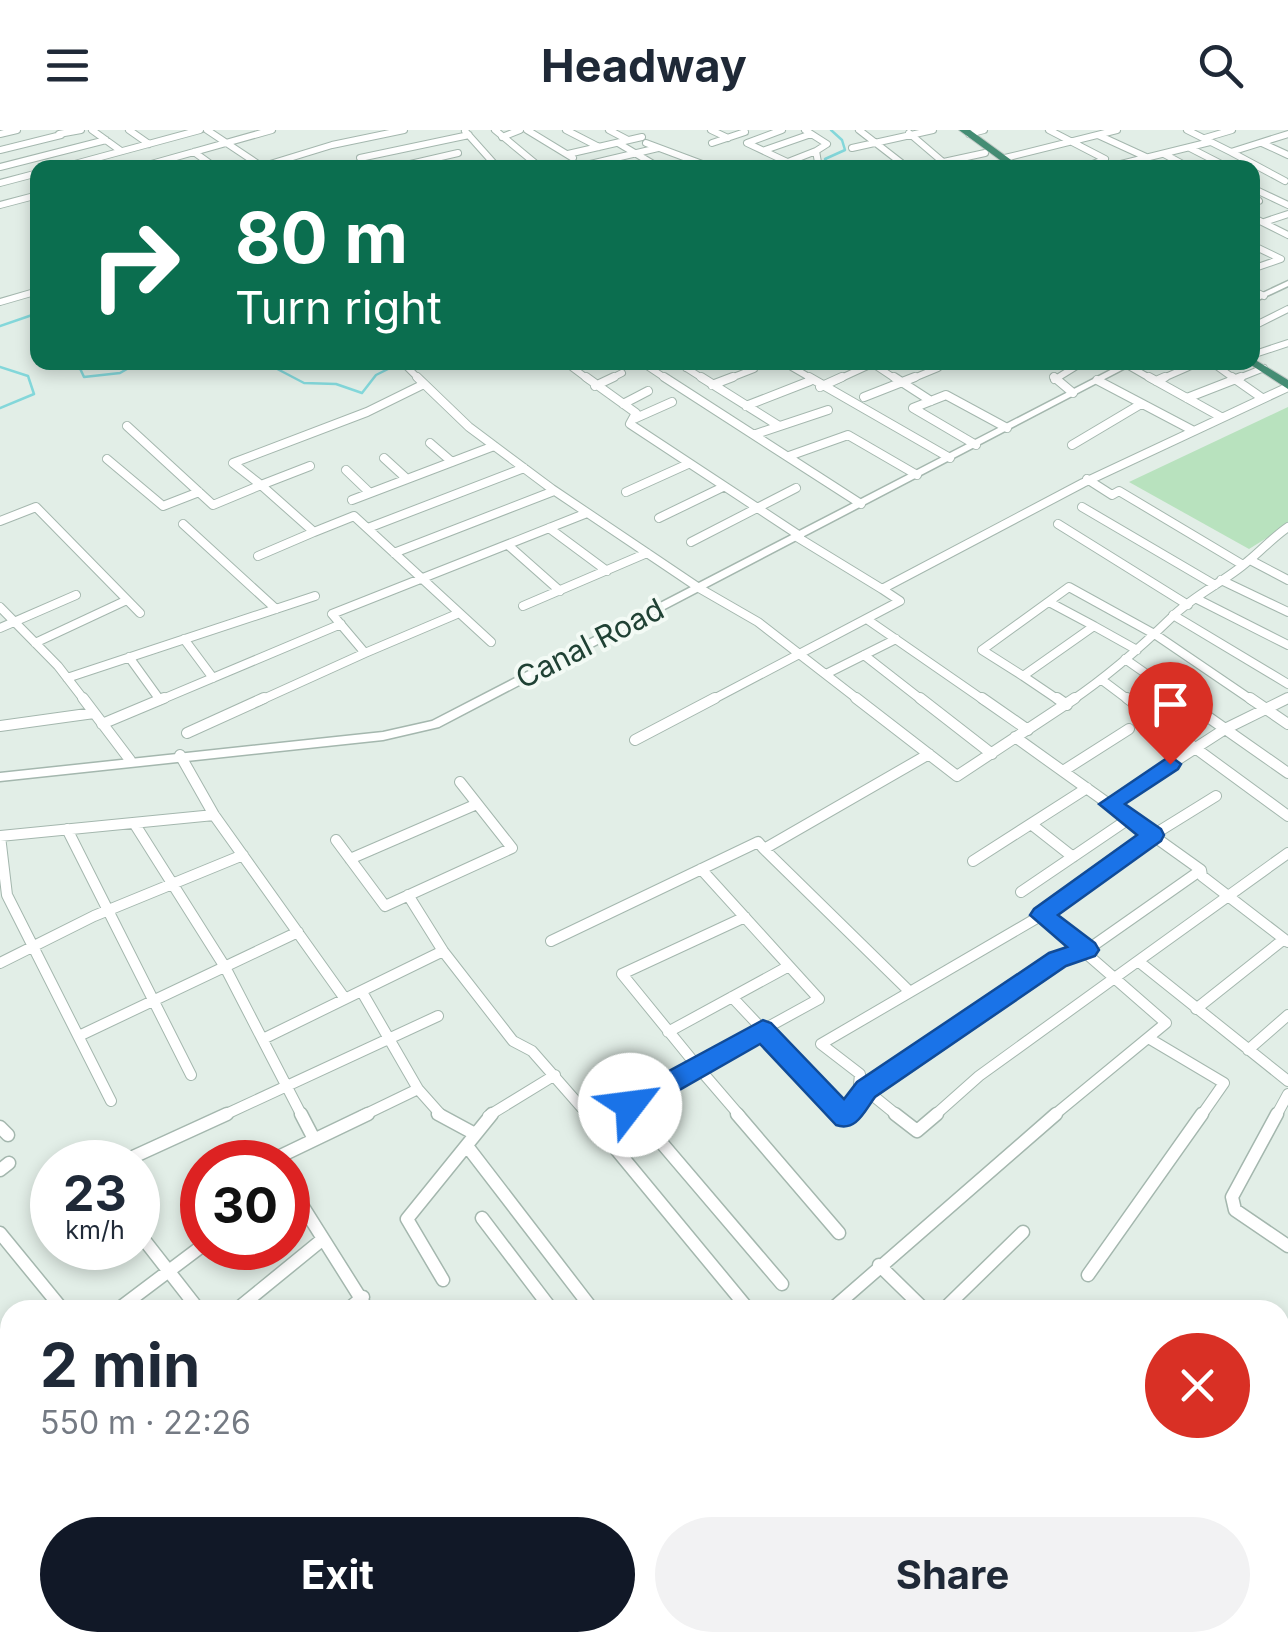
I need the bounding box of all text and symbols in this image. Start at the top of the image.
icon: menu [40,38,95,93]
text: Headway [541,38,747,93]
icon: search [1193,38,1248,93]
text: 80 m [235,195,408,280]
icon: right [70,200,200,330]
text: Turn right [235,280,442,335]
street label: Canal Road [509,590,670,696]
pin [1128,662,1213,765]
icon: arrive [1143,677,1198,732]
position arrow [578,1053,682,1157]
speed limit sign: 30 [180,1140,310,1270]
text: 23 [63,1163,127,1223]
text: km/h [65,1215,125,1245]
text: 2 min [40,1329,200,1401]
button: close [1145,1333,1250,1438]
text: 550 m · 22:26 [40,1403,251,1442]
button: Exit [40,1517,635,1632]
button: Share [655,1517,1250,1632]

